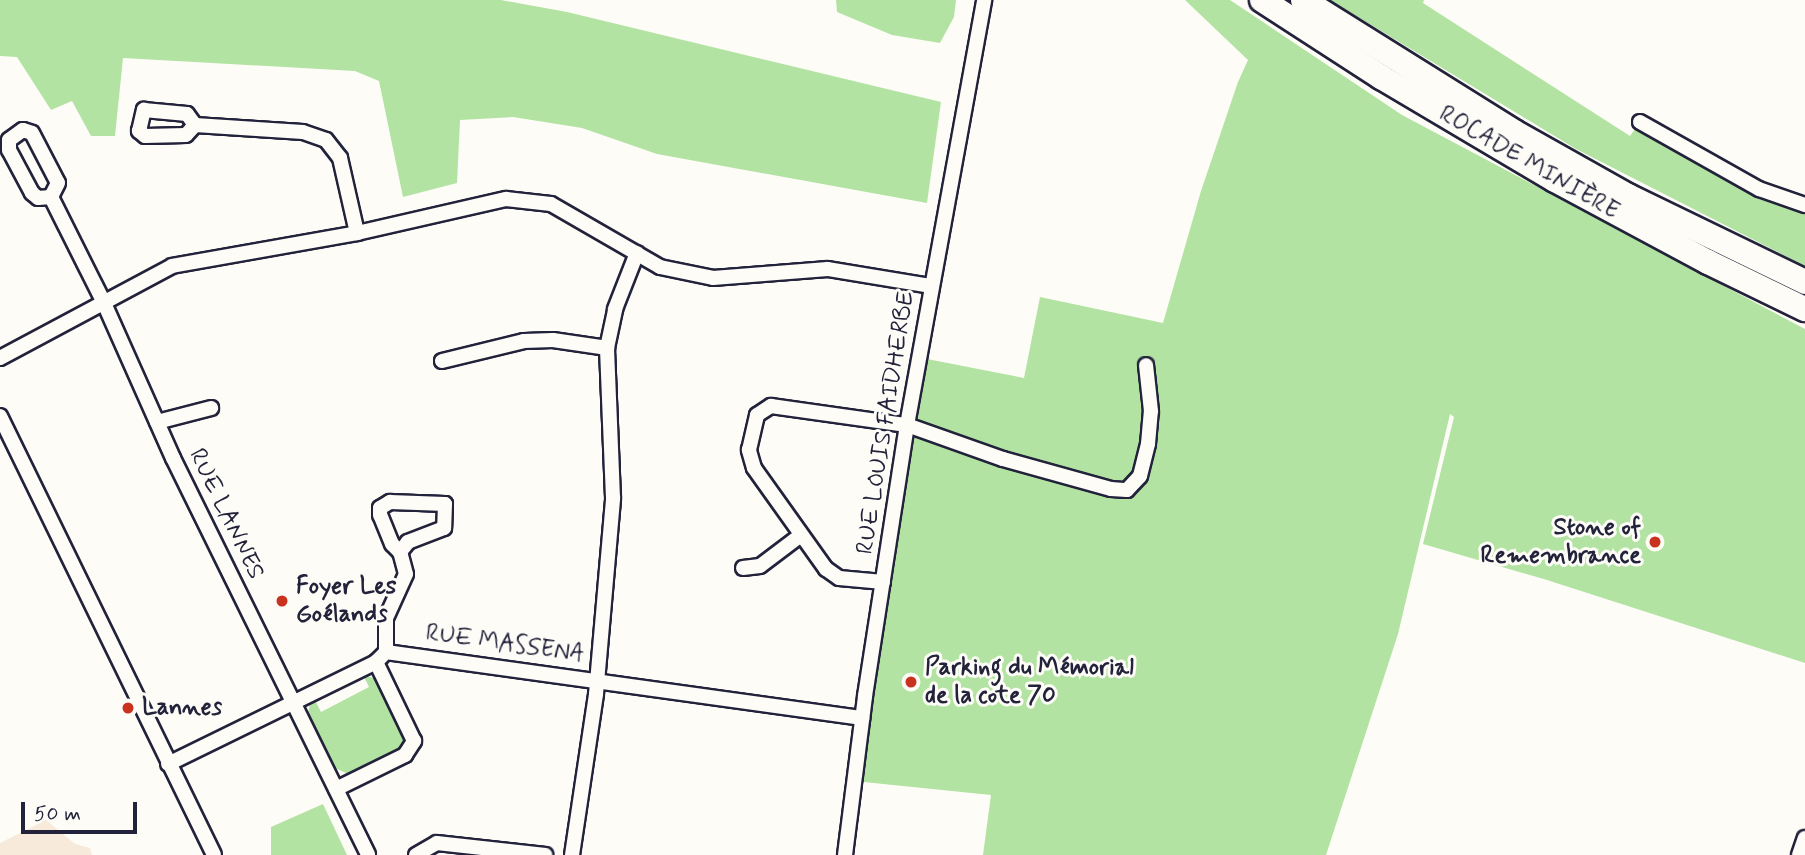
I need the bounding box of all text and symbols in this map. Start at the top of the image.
street label: ROCADE MINIÈRE [1434,100,1624,226]
street label: RUE LOUIS FAIDHERBE [852,295,920,551]
street label: RUE LANNES [181,442,271,586]
place label: Stone of Remembrance [1481,514,1641,570]
marker: Stone of Remembrance [1647,534,1663,550]
place label: Foyer Les Goélands [296,573,397,629]
marker: Foyer Les Goélands [274,593,290,609]
street label: RUE MASSENA [422,618,588,670]
place label: Parking du Mémorial de la cote 70 [925,654,1132,710]
marker: Parking du Mémorial de la cote 70 [903,674,919,690]
place label: Lannes [142,694,222,722]
marker: Lannes [120,700,136,716]
scale bar [24,788,140,832]
text: 50 m [34,800,81,828]

